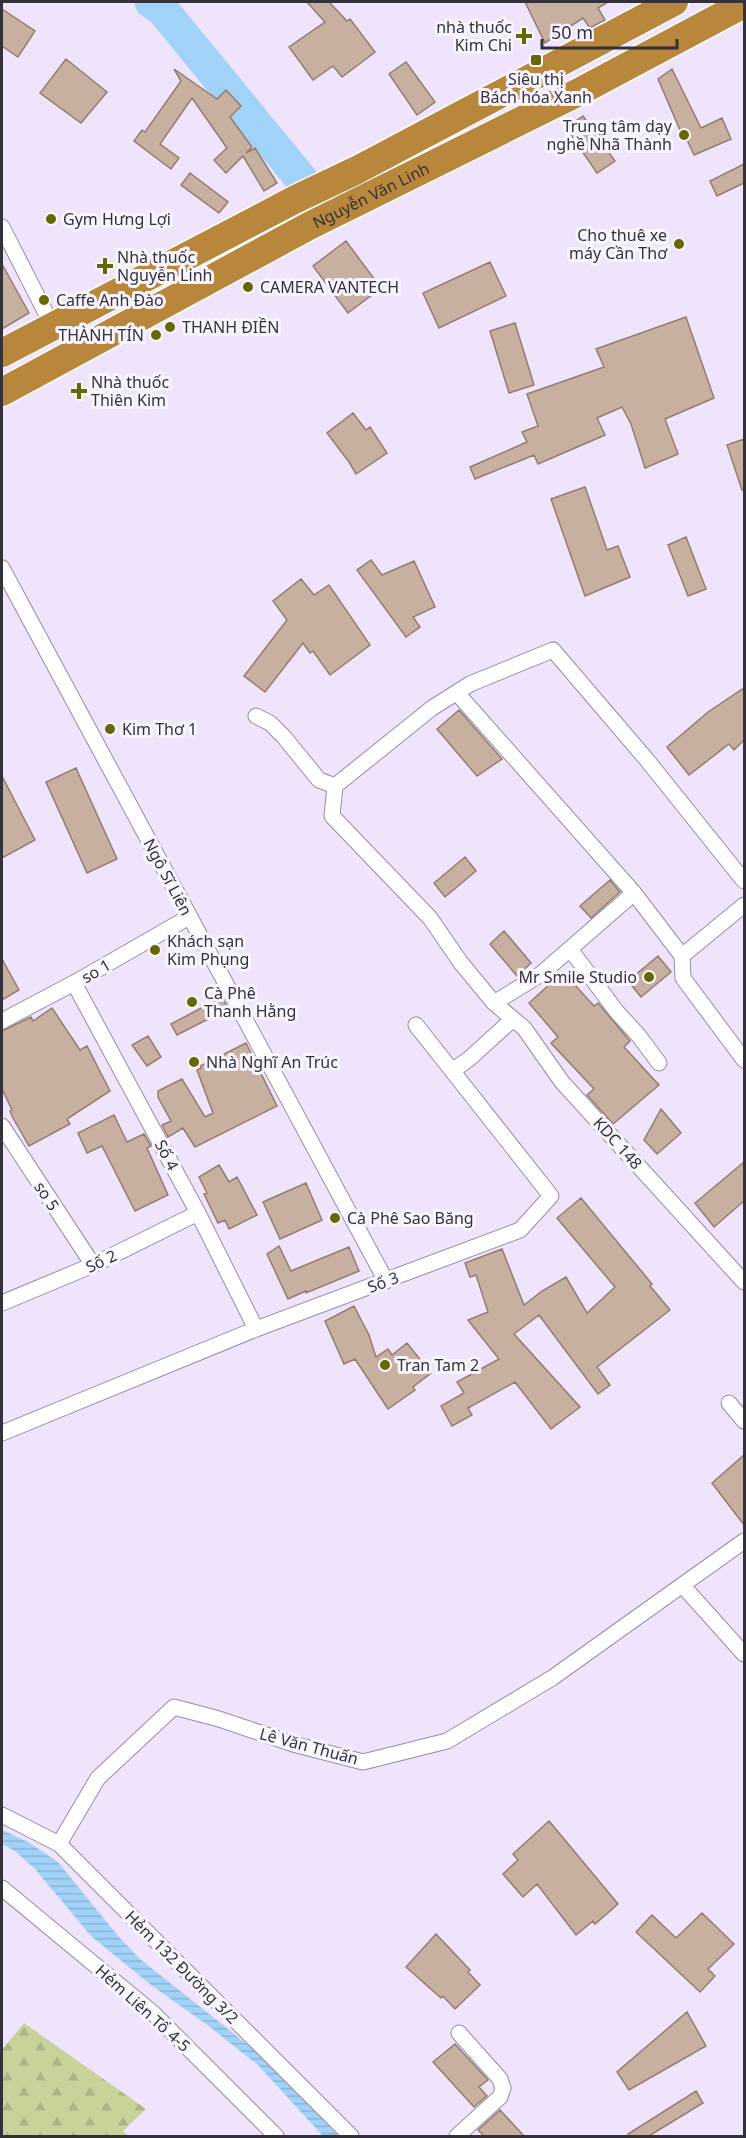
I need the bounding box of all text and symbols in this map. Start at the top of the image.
scale bar [542,12,677,50]
place label: nhà thuốc Kim Chi [436,16,512,56]
text: 50 m [551,20,593,44]
marker: nhà thuốc Kim Chi [517,29,531,43]
marker: Siêu thị Bách hóa Xanh [529,53,543,67]
place label: Siêu thị Bách hóa Xanh [480,68,592,108]
place label: Trung tâm dạy nghề Nhã Thành [546,115,673,155]
marker: Trung tâm dạy nghề Nhã Thành [677,128,691,142]
street label: Nguyễn Văn Linh [309,157,433,234]
place label: Gym Hưng Lợi [63,208,171,230]
marker: Gym Hưng Lợi [44,212,58,226]
place label: Cho thuê xe máy Cần Thơ [569,224,668,264]
marker: Cho thuê xe máy Cần Thơ [672,237,686,251]
place label: Nhà thuốc Nguyễn Linh [117,246,212,286]
marker: Nhà thuốc Nguyễn Linh [98,259,112,273]
place label: CAMERA VANTECH [260,276,399,298]
marker: CAMERA VANTECH [241,280,255,294]
place label: Caffe Anh Đào [56,289,164,311]
marker: Caffe Anh Đào [37,293,51,307]
place label: THANH ĐIỀN [182,316,279,338]
marker: THANH ĐIỀN [163,320,177,334]
place label: THÀNH TÍN [58,324,144,346]
marker: THÀNH TÍN [149,328,163,342]
place label: Nhà thuốc Thiên Kim [91,371,169,411]
marker: Nhà thuốc Thiên Kim [72,384,86,398]
place label: Kim Thơ 1 [122,718,197,740]
marker: Kim Thơ 1 [103,722,117,736]
street label: Ngô Sĩ Liên [138,835,198,919]
place label: Khách sạn Kim Phụng [167,930,249,970]
marker: Khách sạn Kim Phụng [148,943,162,957]
street label: so 1 [77,954,115,988]
place label: Mr Smile Studio [518,966,637,988]
marker: Mr Smile Studio [642,970,656,984]
place label: Cà Phê Thanh Hằng [204,982,296,1022]
marker: Cà Phê Thanh Hằng [185,995,199,1009]
place label: Nhà Nghĩ An Trúc [206,1051,338,1073]
marker: Nhà Nghĩ An Trúc [187,1055,201,1069]
street label: KDC 148 [589,1112,647,1174]
street label: Số 4 [150,1136,184,1174]
street label: so 5 [29,1177,65,1215]
place label: Cà Phê Sao Băng [347,1207,474,1229]
marker: Cà Phê Sao Băng [328,1211,342,1225]
street label: Số 2 [82,1244,120,1278]
street label: Số 3 [364,1266,402,1298]
place label: Tran Tam 2 [397,1354,479,1376]
marker: Tran Tam 2 [378,1358,392,1372]
street label: Lê Văn Thuấn [257,1722,361,1770]
street label: Hẻm 132 Đường 3/2 [120,1905,244,2029]
street label: Hẻm Liên Tổ 4-5 [91,1959,195,2057]

